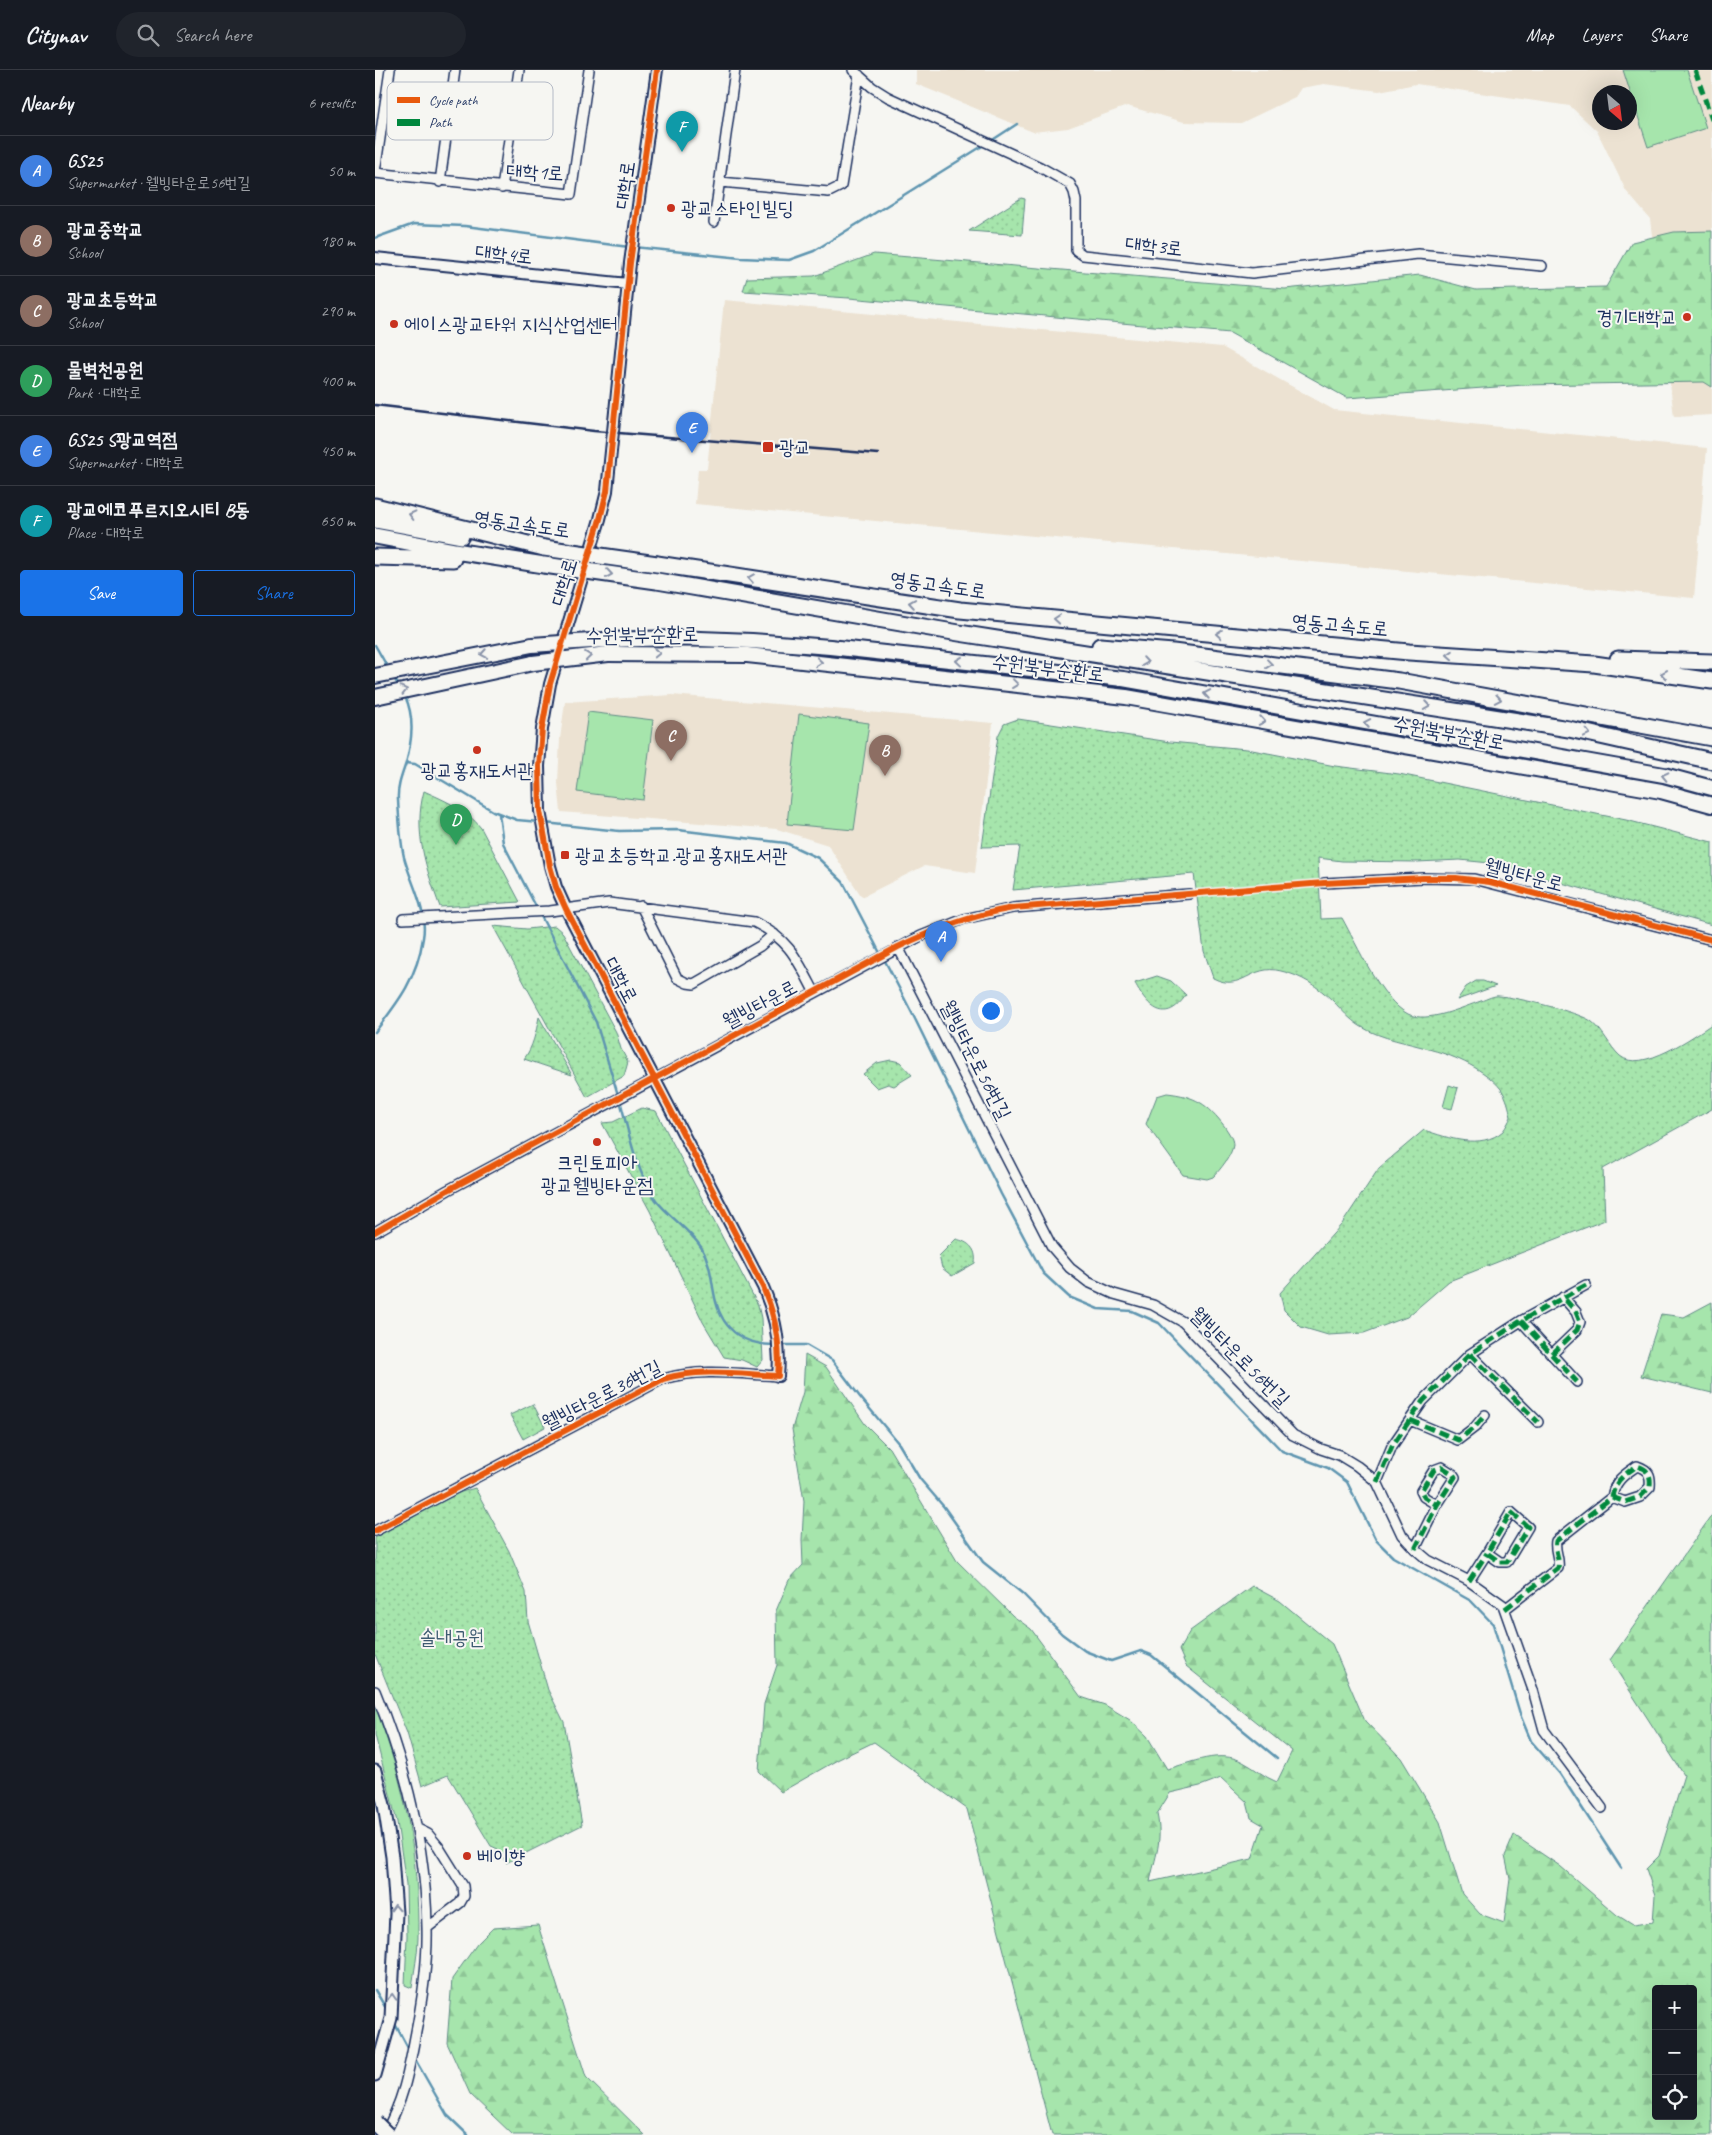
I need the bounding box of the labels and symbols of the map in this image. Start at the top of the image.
legend [387,82,553,140]
north arrow [1592,85,1637,130]
text: Cycle path [429,92,478,109]
pin: F [666,111,698,152]
text: Path [429,114,453,131]
street label: 대학1로 [506,158,564,186]
street label: 대학로 [609,159,641,211]
place label: 광교스타인빌딩 [681,196,794,221]
marker: 광교스타인빌딩 [665,202,677,214]
street label: 대학3로 [1124,231,1184,261]
street label: 대학4로 [474,239,534,269]
place label: 경기대학교 [1597,305,1677,330]
marker: 경기대학교 [1681,311,1693,323]
place label: 에이스광교타워 지식산업센터 [404,312,618,337]
marker: 에이스광교타워 지식산업센터 [388,318,400,330]
pin: E [676,412,708,453]
place label: 광교 [779,435,811,460]
marker: 광교 [761,440,775,454]
street label: 영동고속도로 [472,505,572,543]
one-way arrow [408,510,417,521]
street label: 대학로 [545,555,583,609]
street label: 영동고속도로 [888,566,988,604]
one-way arrow [606,568,614,579]
one-way arrow [747,574,756,584]
one-way arrow [908,598,916,608]
street label: 영동고속도로 [1291,608,1389,642]
one-way arrow [1053,614,1061,625]
street label: 수원북부순환로 [585,622,699,648]
one-way arrow [1215,629,1223,640]
one-way arrow [480,648,488,658]
one-way arrow [654,648,661,658]
street label: 수원북부순환로 [991,649,1105,687]
one-way arrow [1446,649,1454,660]
one-way arrow [584,651,592,662]
one-way arrow [815,656,823,667]
one-way arrow [955,656,963,667]
one-way arrow [1142,656,1150,667]
one-way arrow [1265,658,1273,669]
one-way arrow [1659,669,1667,680]
one-way arrow [1012,678,1020,689]
one-way arrow [400,685,409,696]
one-way arrow [1203,690,1211,700]
one-way arrow [1494,693,1503,704]
one-way arrow [1423,700,1431,710]
street label: 수원북부순환로 [1391,711,1507,755]
one-way arrow [1258,715,1267,725]
one-way arrow [1363,718,1371,728]
pin: C [655,720,687,761]
one-way arrow [1583,727,1592,738]
pin: B [869,735,901,776]
marker: 광교홍재도서관 [471,744,483,756]
place label: 광교홍재도서관 [421,758,533,783]
one-way arrow [1660,771,1669,782]
pin: D [440,804,472,845]
place label: 광교초등학교.광교홍재도서관 [575,843,788,868]
marker: 광교초등학교.광교홍재도서관 [559,849,571,861]
street label: 웰빙타운로 [1482,853,1566,897]
pin: A [925,921,957,962]
street label: 대학로 [599,953,643,1007]
street label: 웰빙타운로 [719,974,801,1034]
street label: 웰빙타운로56번길 [935,996,1017,1124]
your location [978,998,1004,1024]
marker: 크린토피아 광교웰빙타운점 [591,1136,603,1148]
place label: 크린토피아 광교웰빙타운점 [541,1150,653,1198]
street label: 웰빙타운로56번길 [1185,1302,1295,1412]
street label: 웰빙타운로36번길 [538,1354,666,1436]
park label: 솔내공원 [420,1625,484,1650]
place label: 베이향 [477,1844,525,1869]
marker: 베이향 [461,1850,473,1862]
one-way arrow [390,1903,401,1911]
one-way arrow [387,1993,398,2001]

